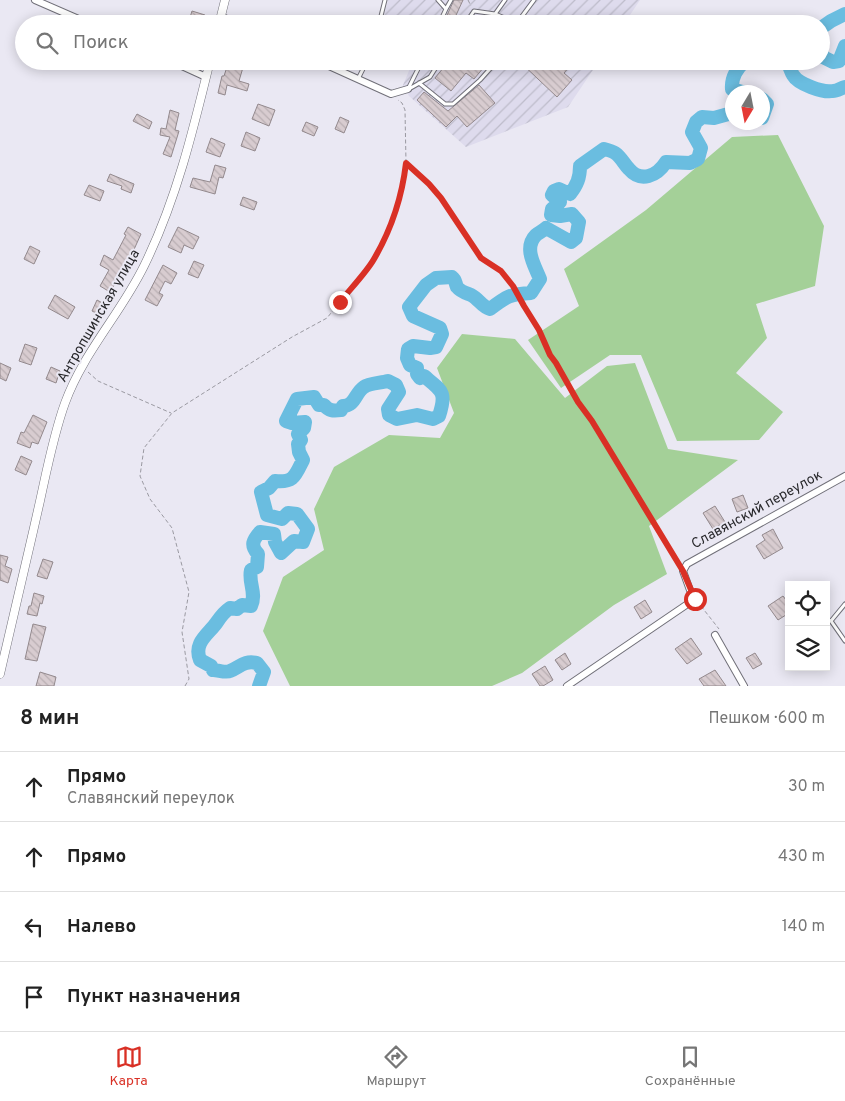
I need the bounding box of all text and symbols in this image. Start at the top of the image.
search box [15,15,830,70]
icon: search [33,29,61,57]
text: Поиск [73,31,129,55]
north arrow [725,85,770,130]
street label: Антропшинская улица [54,247,144,385]
route end [329,291,352,314]
street label: Славянский переулок [689,467,825,553]
map controls [785,581,830,671]
button: locate [785,581,830,626]
route start [684,588,707,611]
button: layers [785,626,830,671]
text: 8 мин [20,705,79,732]
text: Пешком · 600 m [709,709,825,729]
text: Прямо [67,765,126,789]
icon: ahead [20,773,48,801]
text: 30 m [788,777,825,797]
text: Славянский переулок [67,789,235,809]
icon: ahead [20,843,48,871]
text: Прямо [67,845,126,869]
text: 430 m [778,847,825,867]
icon: left [20,913,48,941]
text: Налево [67,915,136,939]
text: 140 m [782,917,825,937]
icon: arrive [20,983,48,1011]
text: Пункт назначения [67,985,241,1009]
tab: Карта [109,1043,148,1090]
tab: Маршрут [366,1043,426,1090]
tab: Сохранённые [645,1043,736,1090]

